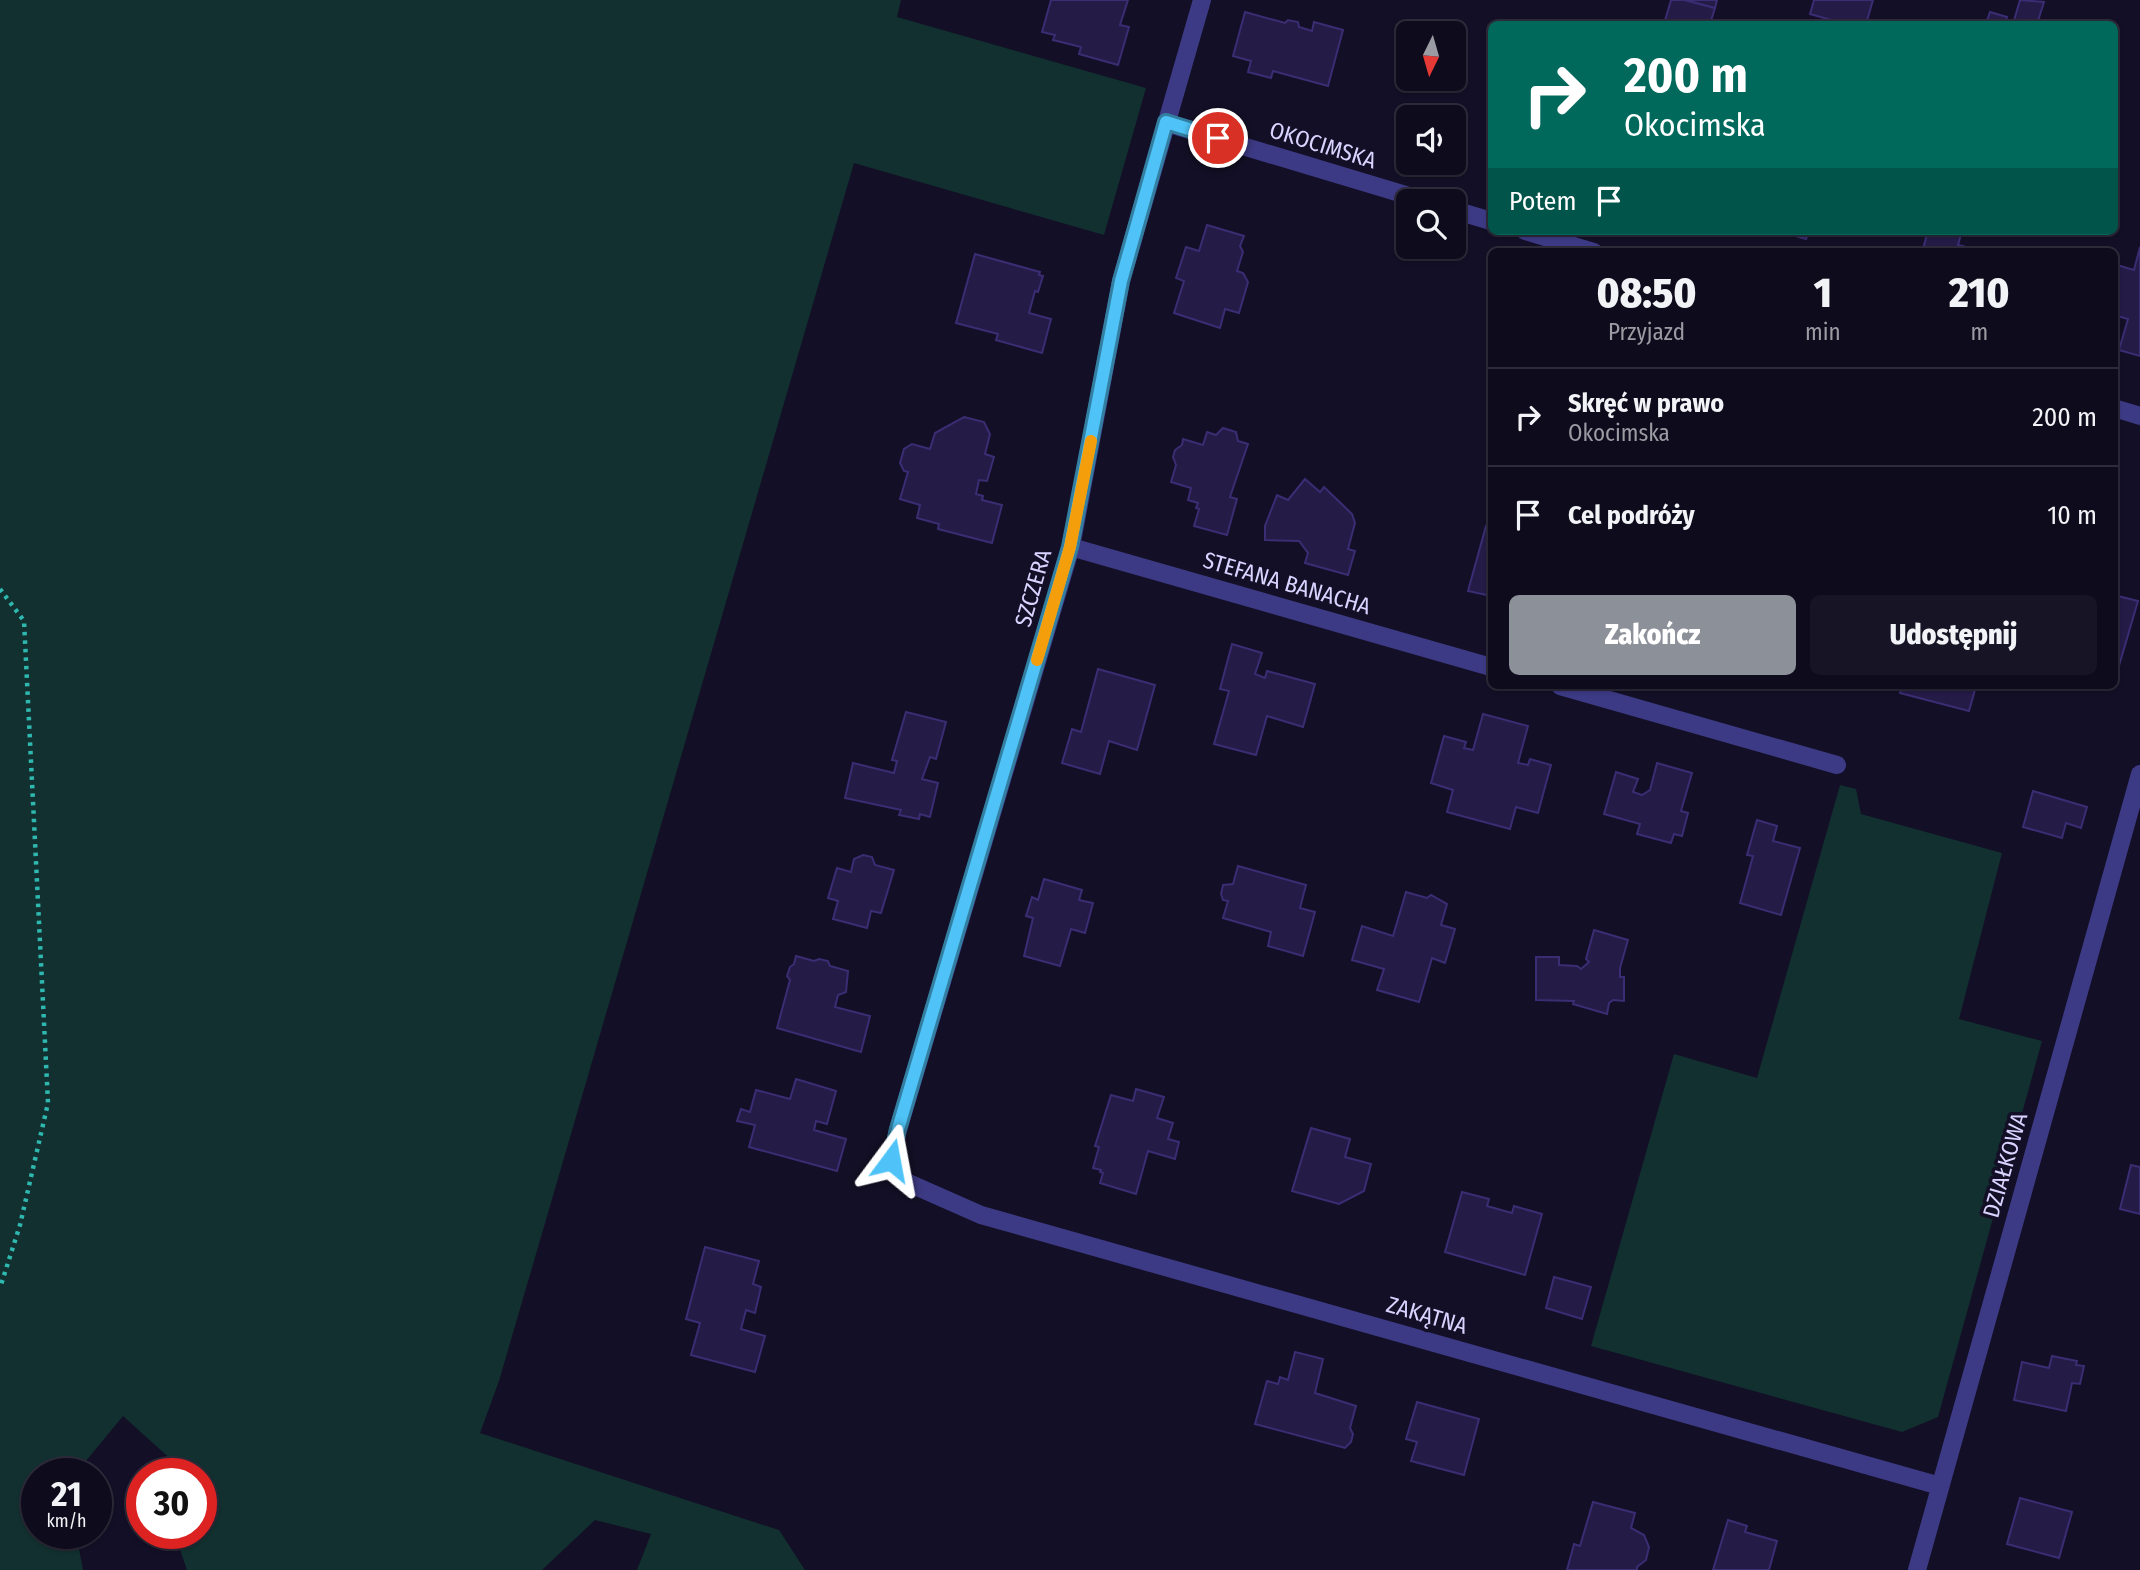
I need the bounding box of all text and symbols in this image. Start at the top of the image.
north arrow [1396,21,1466,91]
map controls [1396,21,1466,259]
text: 200 m [1624,46,1748,105]
icon: right [1509,49,1600,140]
button: sound [1396,105,1466,175]
text: Okocimska [1624,106,1766,144]
pin [1188,108,1248,168]
street label: OKOCIMSKA [1266,116,1380,174]
icon: arrive [1199,119,1237,157]
icon: arrive [1590,182,1628,220]
text: Potem [1509,186,1576,217]
button: search [1396,189,1466,259]
text: 08:50 [1596,268,1697,318]
text: 1 [1814,268,1832,318]
text: 210 [1949,268,2010,318]
text: Przyjazd [1608,318,1685,346]
text: min [1805,318,1841,346]
text: m [1970,318,1988,346]
text: Skręć w prawo [1568,388,1724,419]
icon: right [1509,398,1547,436]
text: 200 m [2032,402,2097,433]
text: Okocimska [1568,419,1670,447]
icon: arrive [1509,496,1547,534]
text: Cel podróży [1568,500,1695,531]
text: 10 m [2047,500,2097,531]
street label: SZCZERA [1009,546,1057,630]
street label: STEFANA BANACHA [1200,546,1374,620]
button: Zakończ [1509,595,1796,675]
button: Udostępnij [1810,595,2097,675]
street label: DZIAŁKOWA [1977,1109,2033,1221]
position arrow [854,1123,928,1197]
street label: ZAKĄTNA [1383,1290,1471,1340]
speed limit sign: 30 [126,1458,217,1549]
text: 21 [51,1473,82,1515]
text: km/h [46,1510,87,1532]

